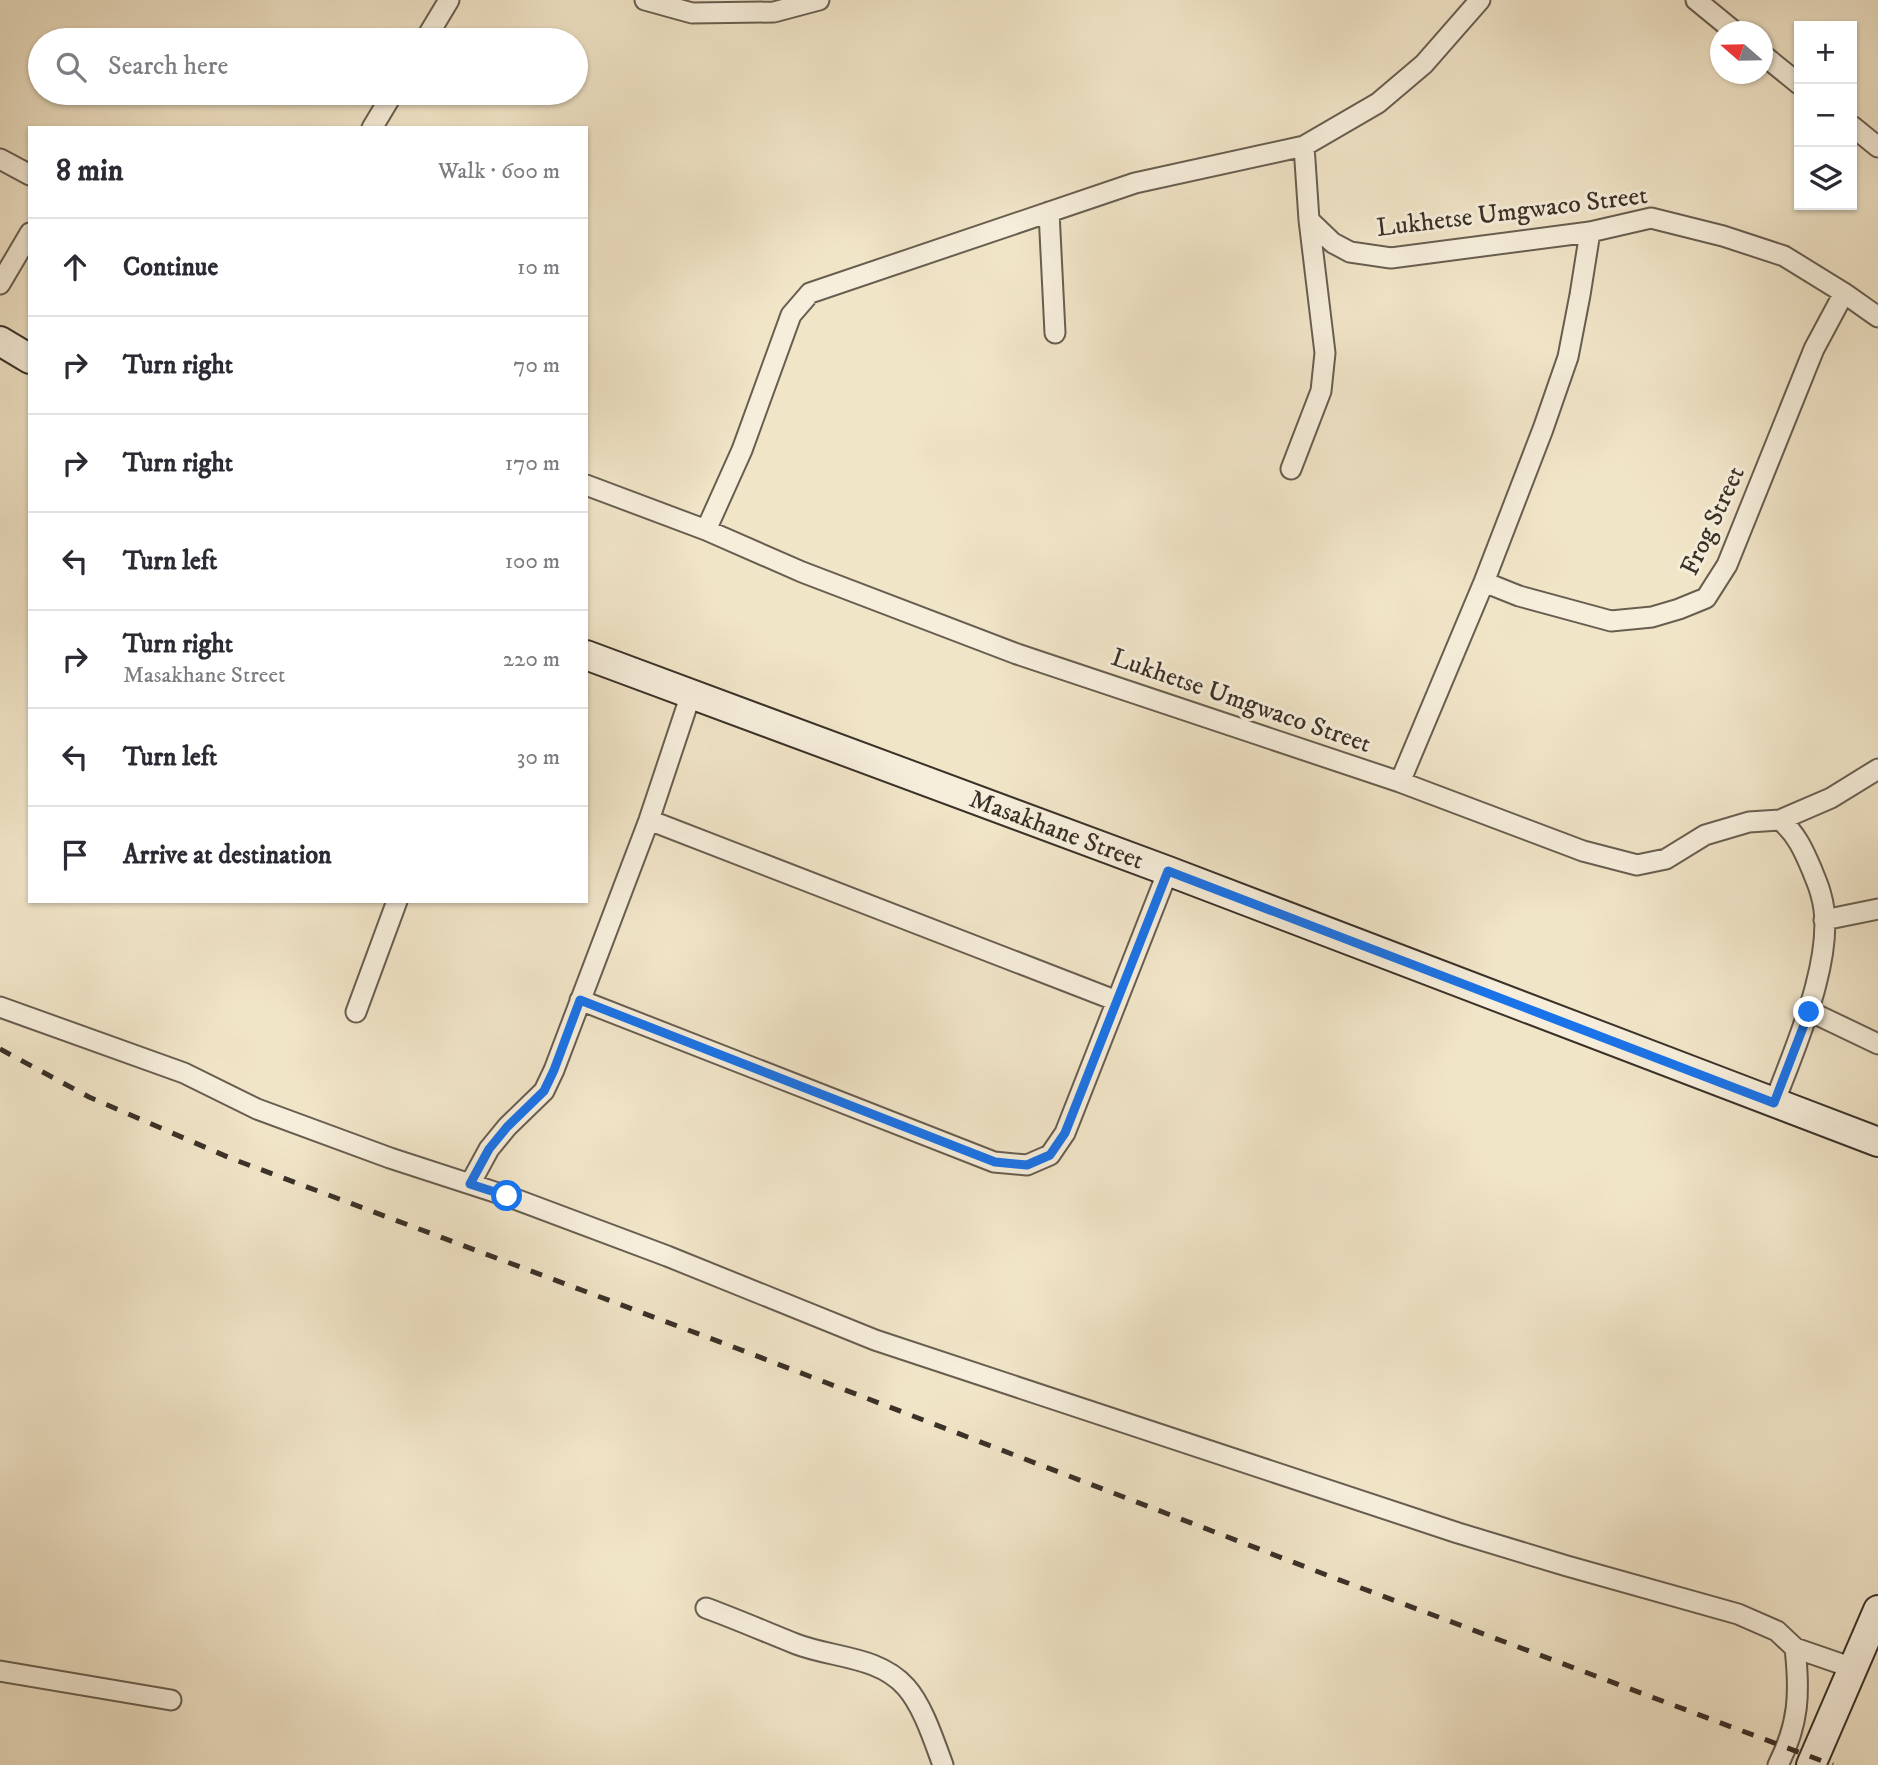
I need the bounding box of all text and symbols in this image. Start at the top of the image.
north arrow [1710,21,1773,84]
map controls [1794,21,1857,210]
button: + [1794,21,1857,84]
search box [28,28,588,105]
icon: search [52,48,90,86]
text: Search here [108,50,228,83]
button: − [1794,84,1857,147]
button: layers [1794,147,1857,210]
text: 8 min [56,153,123,190]
text: Walk · 600 m [438,157,560,186]
street label: Lukhetse Umgwaco Street [1375,179,1649,245]
icon: ahead [56,248,94,286]
text: Continue [123,251,218,284]
text: 10 m [517,253,560,282]
icon: right [56,346,94,384]
text: Turn right [123,349,233,382]
text: 70 m [513,351,560,380]
icon: right [56,444,94,482]
text: Turn right [123,447,233,480]
text: 170 m [505,449,560,478]
street label: Frog Street [1673,461,1753,581]
icon: left [56,542,94,580]
text: Turn left [123,545,217,578]
text: 100 m [505,547,560,576]
text: Turn right [123,628,233,661]
icon: right [56,640,94,678]
street label: Lukhetse Umgwaco Street [1107,641,1375,761]
text: 220 m [503,645,560,674]
text: Masakhane Street [123,661,285,690]
icon: left [56,738,94,776]
text: Turn left [123,741,217,774]
text: 30 m [517,743,560,772]
street label: Masakhane Street [965,782,1148,877]
icon: arrive [56,836,94,874]
text: Arrive at destination [123,839,332,872]
route end [1793,996,1824,1027]
route start [491,1180,522,1211]

